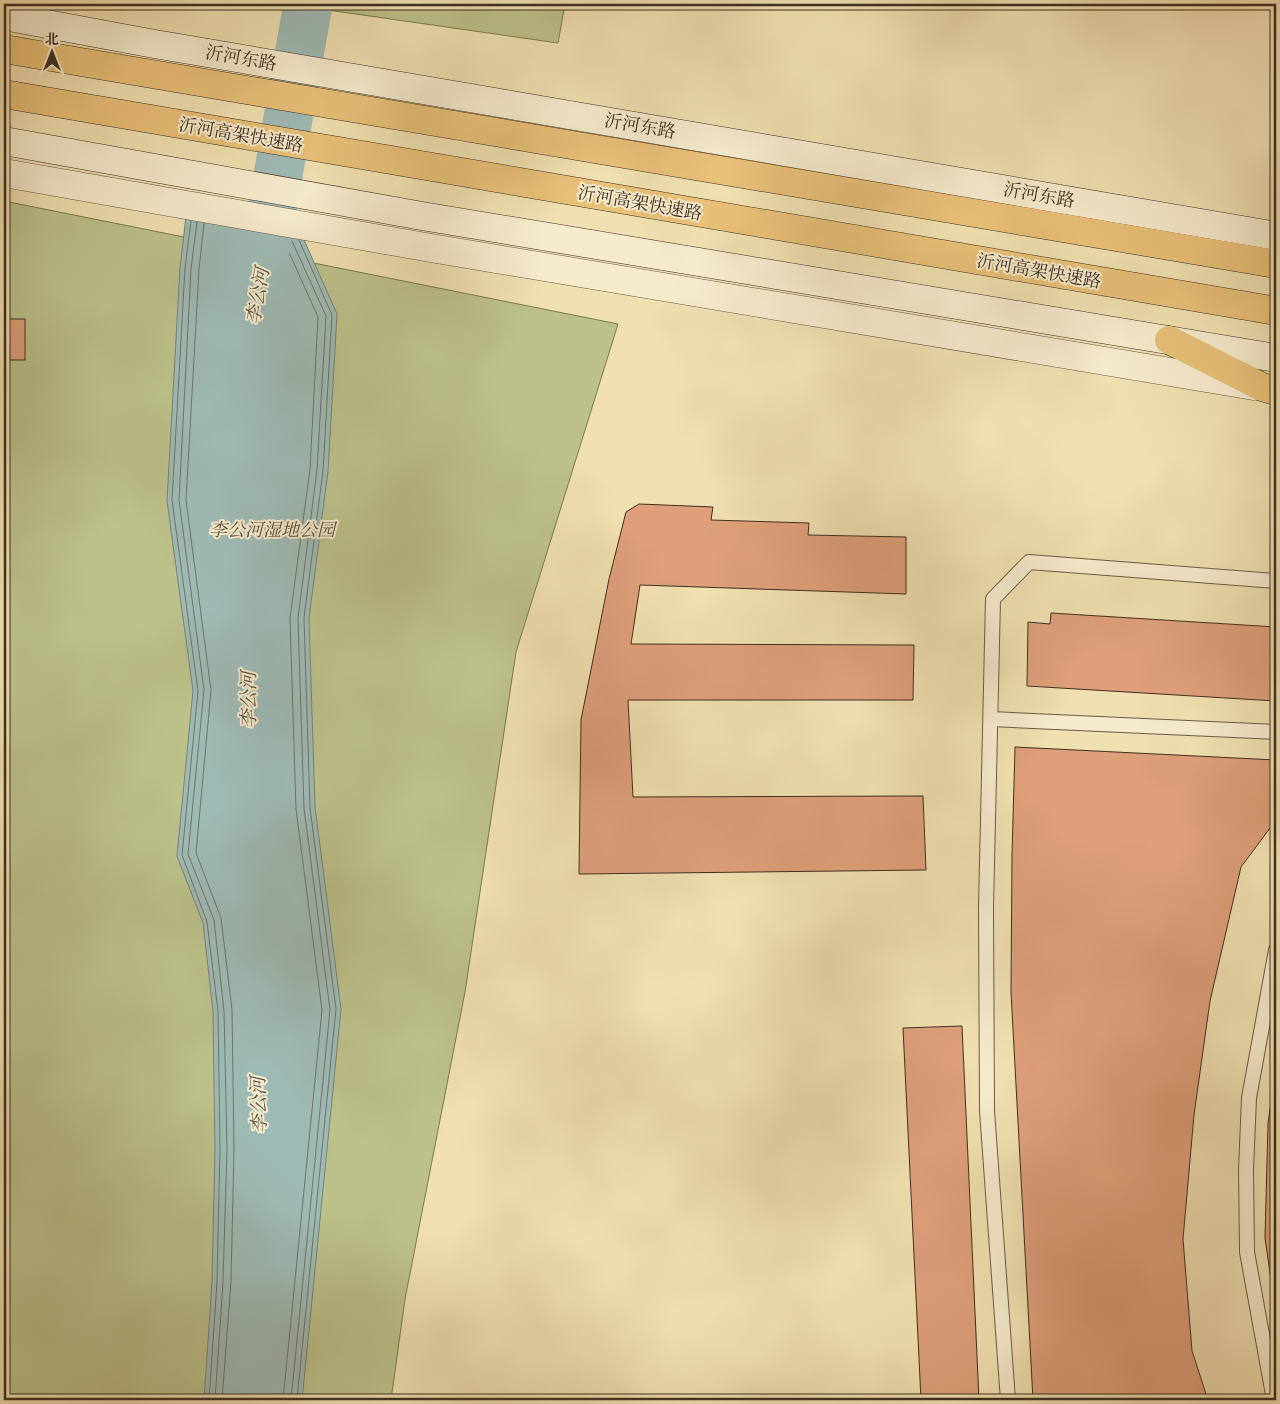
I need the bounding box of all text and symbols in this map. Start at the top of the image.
north arrow [28,28,78,78]
text: 北 [45,30,59,49]
street label: 沂河东路 [203,40,279,76]
street label: 沂河东路 [602,108,678,144]
street label: 沂河高架快速路 [177,112,305,158]
street label: 沂河东路 [1001,177,1077,213]
street label: 沂河高架快速路 [576,180,704,226]
street label: 沂河高架快速路 [975,248,1103,294]
water label: 李公河 [240,263,276,327]
park label: 李公河湿地公园 [209,518,338,542]
water label: 李公河 [236,669,262,729]
water label: 李公河 [245,1073,273,1134]

